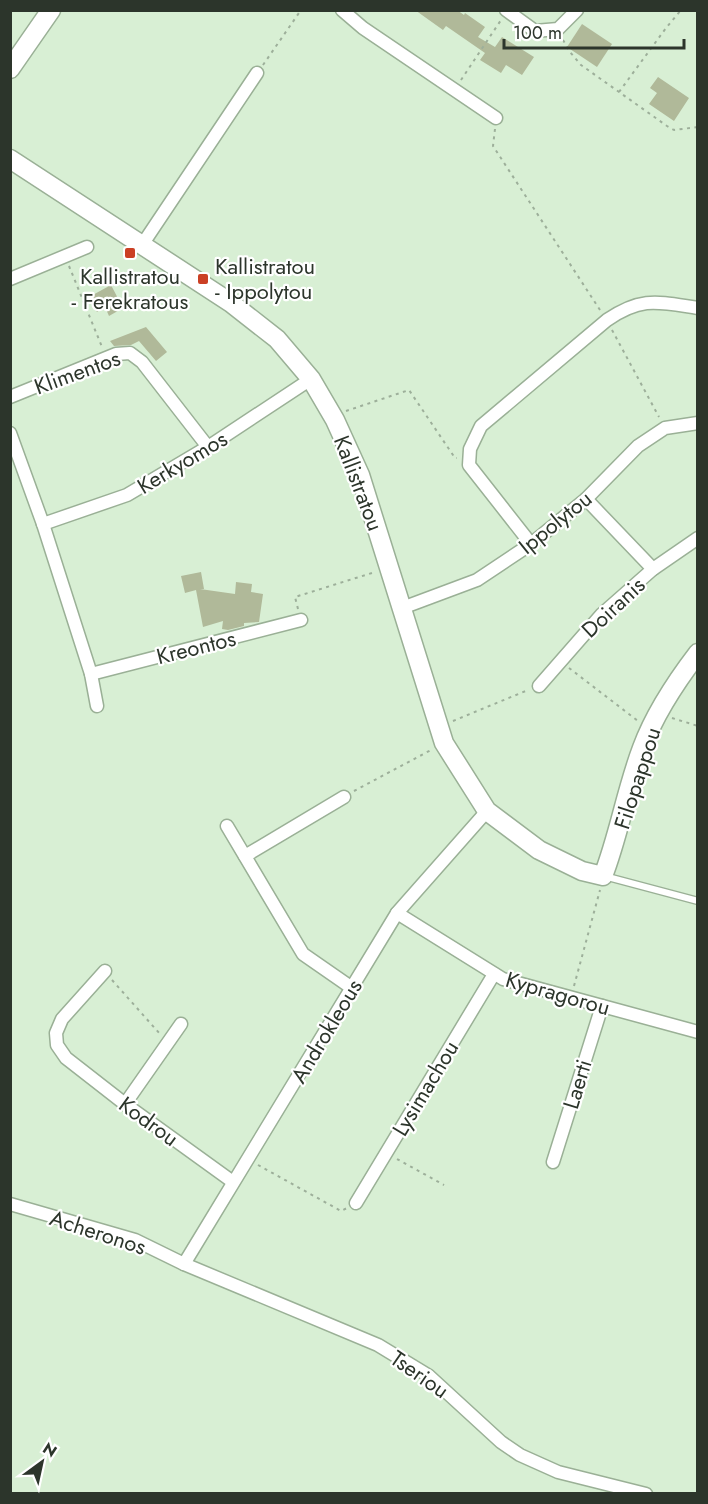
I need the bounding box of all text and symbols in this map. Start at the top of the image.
scale bar [504,12,684,50]
text: 100 m [513,20,562,46]
marker: Kallistratou - Ferekratous [123,246,137,260]
place label: Kallistratou - Ippolytou [215,250,315,307]
place label: Kallistratou - Ferekratous [72,260,189,317]
marker: Kallistratou - Ippolytou [196,272,210,286]
street label: Klimentos [30,342,125,402]
street label: Kerkyomos [131,422,233,501]
street label: Kallistratou [326,431,392,535]
street label: Ippolytou [511,482,599,562]
street label: Doiranis [574,569,652,645]
street label: Kreontos [153,622,239,672]
street label: Filopappou [605,723,669,833]
street label: Kypragorou [502,963,614,1023]
street label: Androkleous [282,973,370,1089]
street label: Lysimachou [384,1034,466,1142]
street label: Laerti [554,1055,600,1113]
street label: Kodrou [112,1088,186,1154]
street label: Acheronos [46,1201,150,1263]
street label: Tseriou [384,1342,456,1406]
north arrow [12,1432,72,1492]
text: N [38,1437,61,1463]

